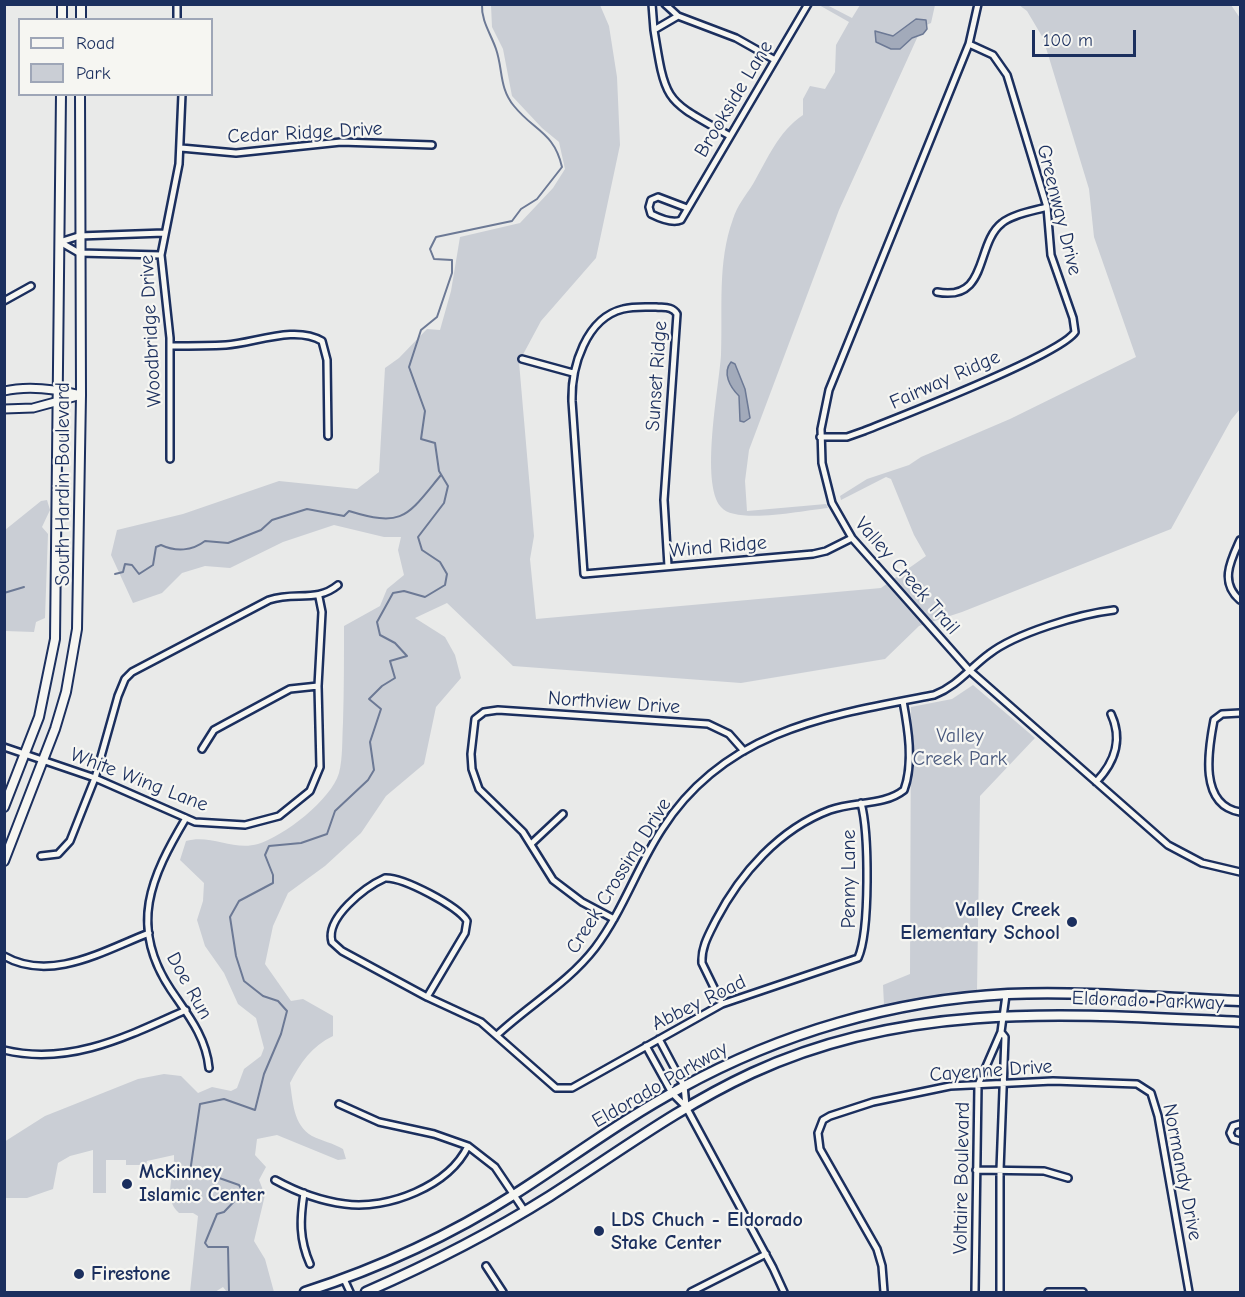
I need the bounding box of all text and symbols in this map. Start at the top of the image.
legend [18,18,213,96]
scale bar [1035,18,1138,56]
text: 100 m [1043,30,1093,51]
text: Road [76,33,115,54]
street label: Brookside Lane [690,36,778,162]
text: Park [76,63,110,84]
street label: Cedar Ridge Drive [227,117,383,149]
street label: Greenway Drive [1031,142,1087,278]
street label: Woodbridge Drive [135,254,167,408]
street label: Sunset Ridge [641,320,673,432]
street label: Fairway Ridge [886,345,1004,415]
street label: South Hardin Boulevard [51,382,75,586]
street label: Valley Creek Trail [849,512,965,640]
street label: Wind Ridge [668,531,768,563]
street label: Northview Drive [547,686,681,720]
park label: Valley Creek Park [913,724,1007,771]
street label: White Wing Lane [67,743,211,817]
street label: Creek Crossing Drive [561,794,677,958]
street label: Penny Lane [837,829,861,929]
place label: Valley Creek Elementary School [900,898,1060,945]
marker: Valley Creek Elementary School [1065,915,1079,929]
street label: Doe Run [161,948,217,1024]
street label: Abbey Road [648,970,750,1036]
street label: Eldorado Parkway [1071,986,1225,1016]
street label: Eldorado Parkway [588,1036,732,1134]
street label: Cayenne Drive [929,1055,1053,1087]
street label: Voltaire Boulevard [949,1102,975,1254]
street label: Normandy Drive [1157,1102,1207,1242]
place label: McKinney Islamic Center [139,1160,264,1207]
marker: McKinney Islamic Center [120,1177,134,1191]
place label: LDS Chuch - Eldorado Stake Center [611,1208,803,1255]
marker: LDS Chuch - Eldorado Stake Center [592,1224,606,1238]
place label: Firestone [91,1262,170,1286]
marker: Firestone [72,1267,86,1281]

